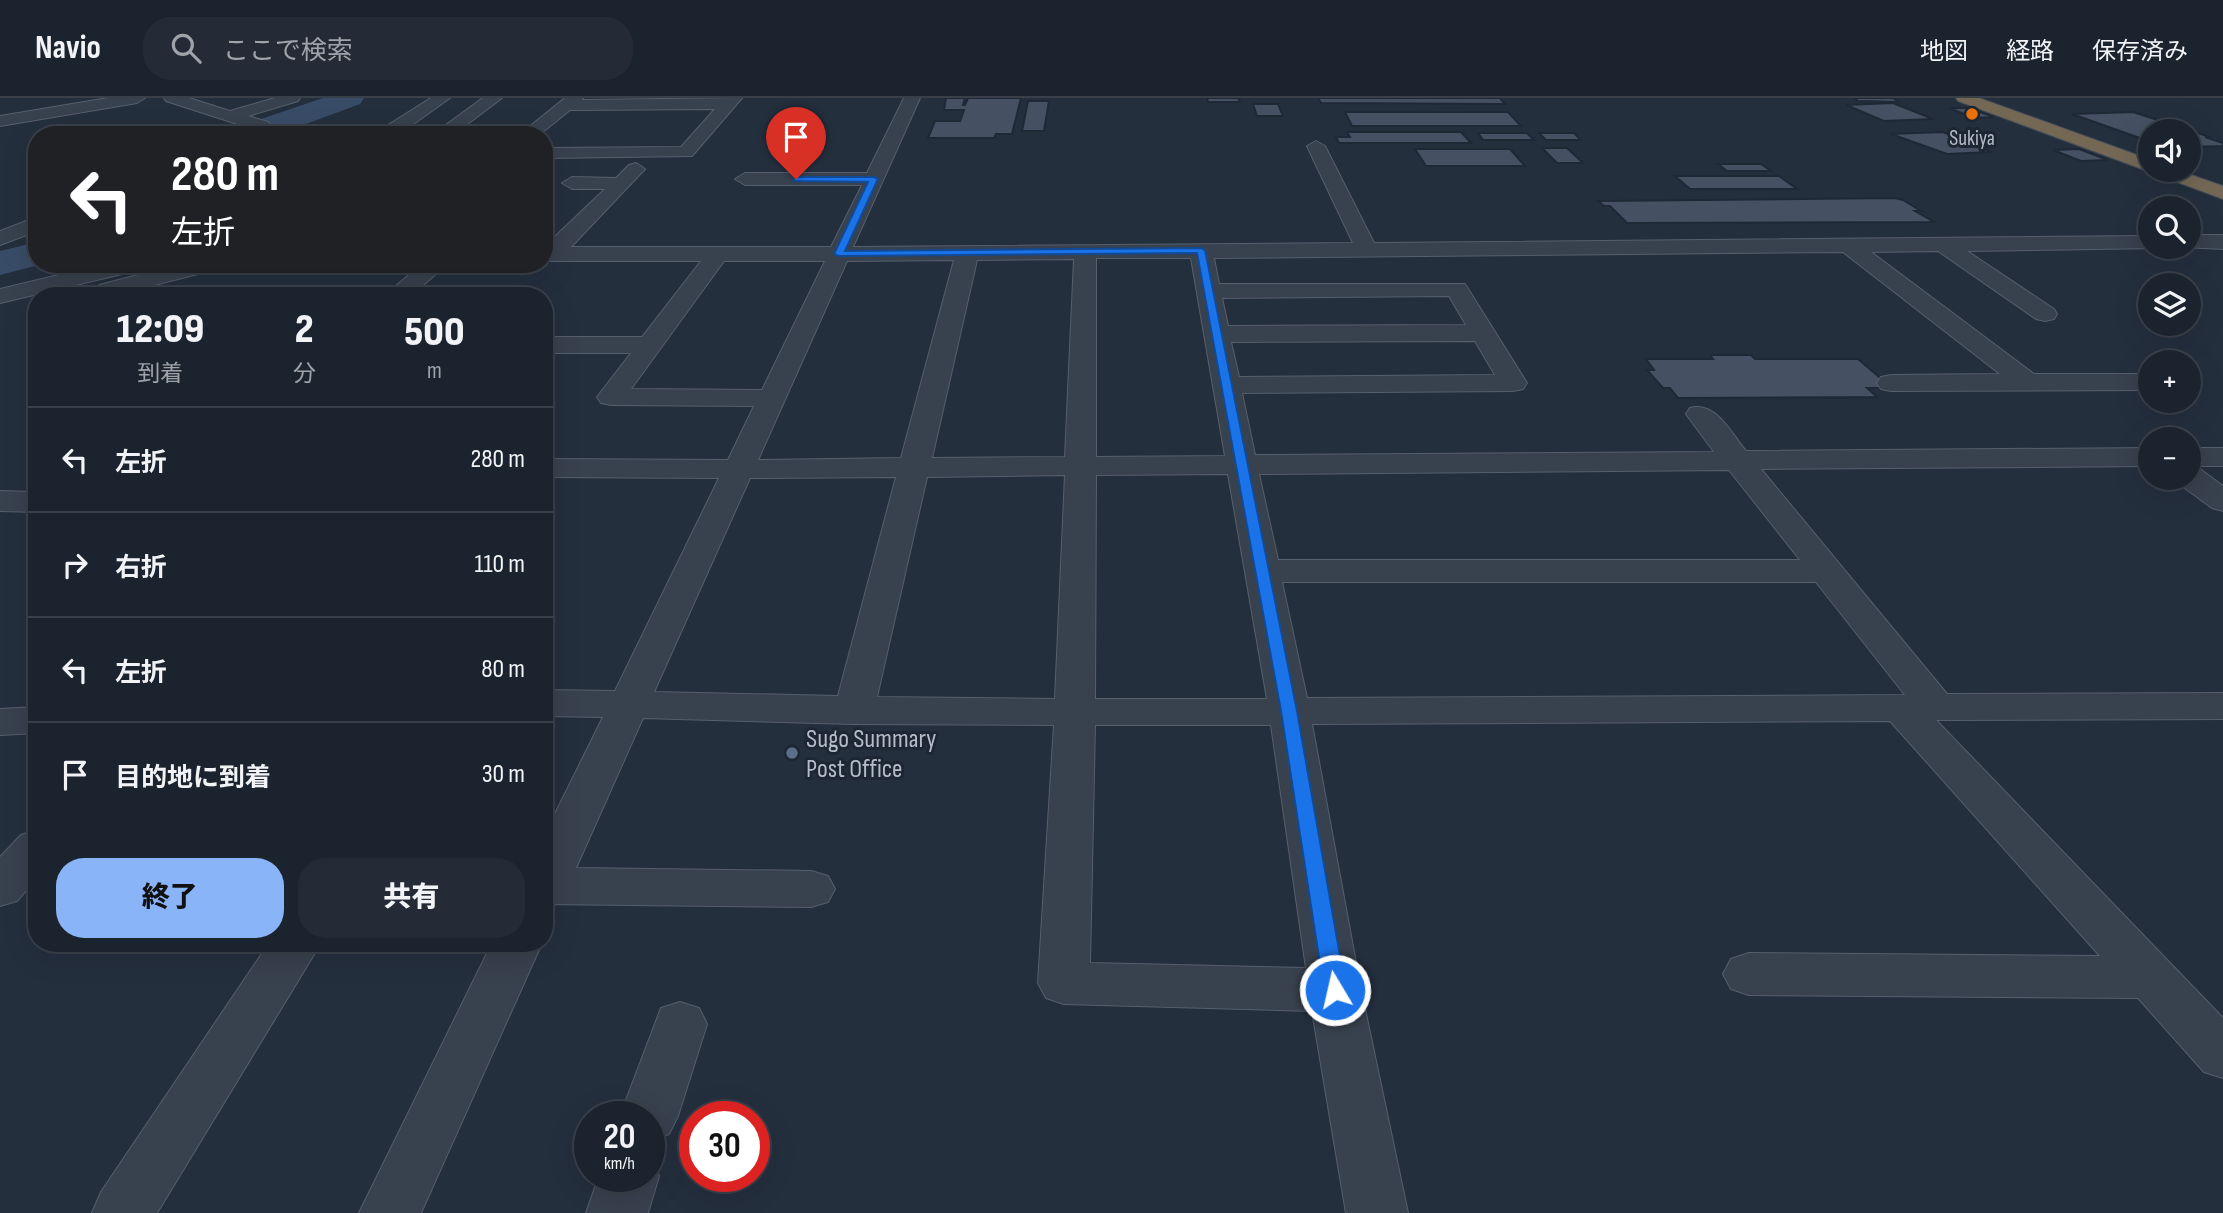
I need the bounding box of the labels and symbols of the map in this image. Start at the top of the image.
marker: Sukiya [1964,106,1980,122]
pin [766,107,826,179]
place label: Sukiya [1949,126,1995,151]
place label: Sugo Summary Post Office [806,724,936,785]
marker: Sugo Summary Post Office [784,745,800,761]
position arrow [1298,953,1372,1027]
speed limit sign: 30 [679,1101,770,1192]

